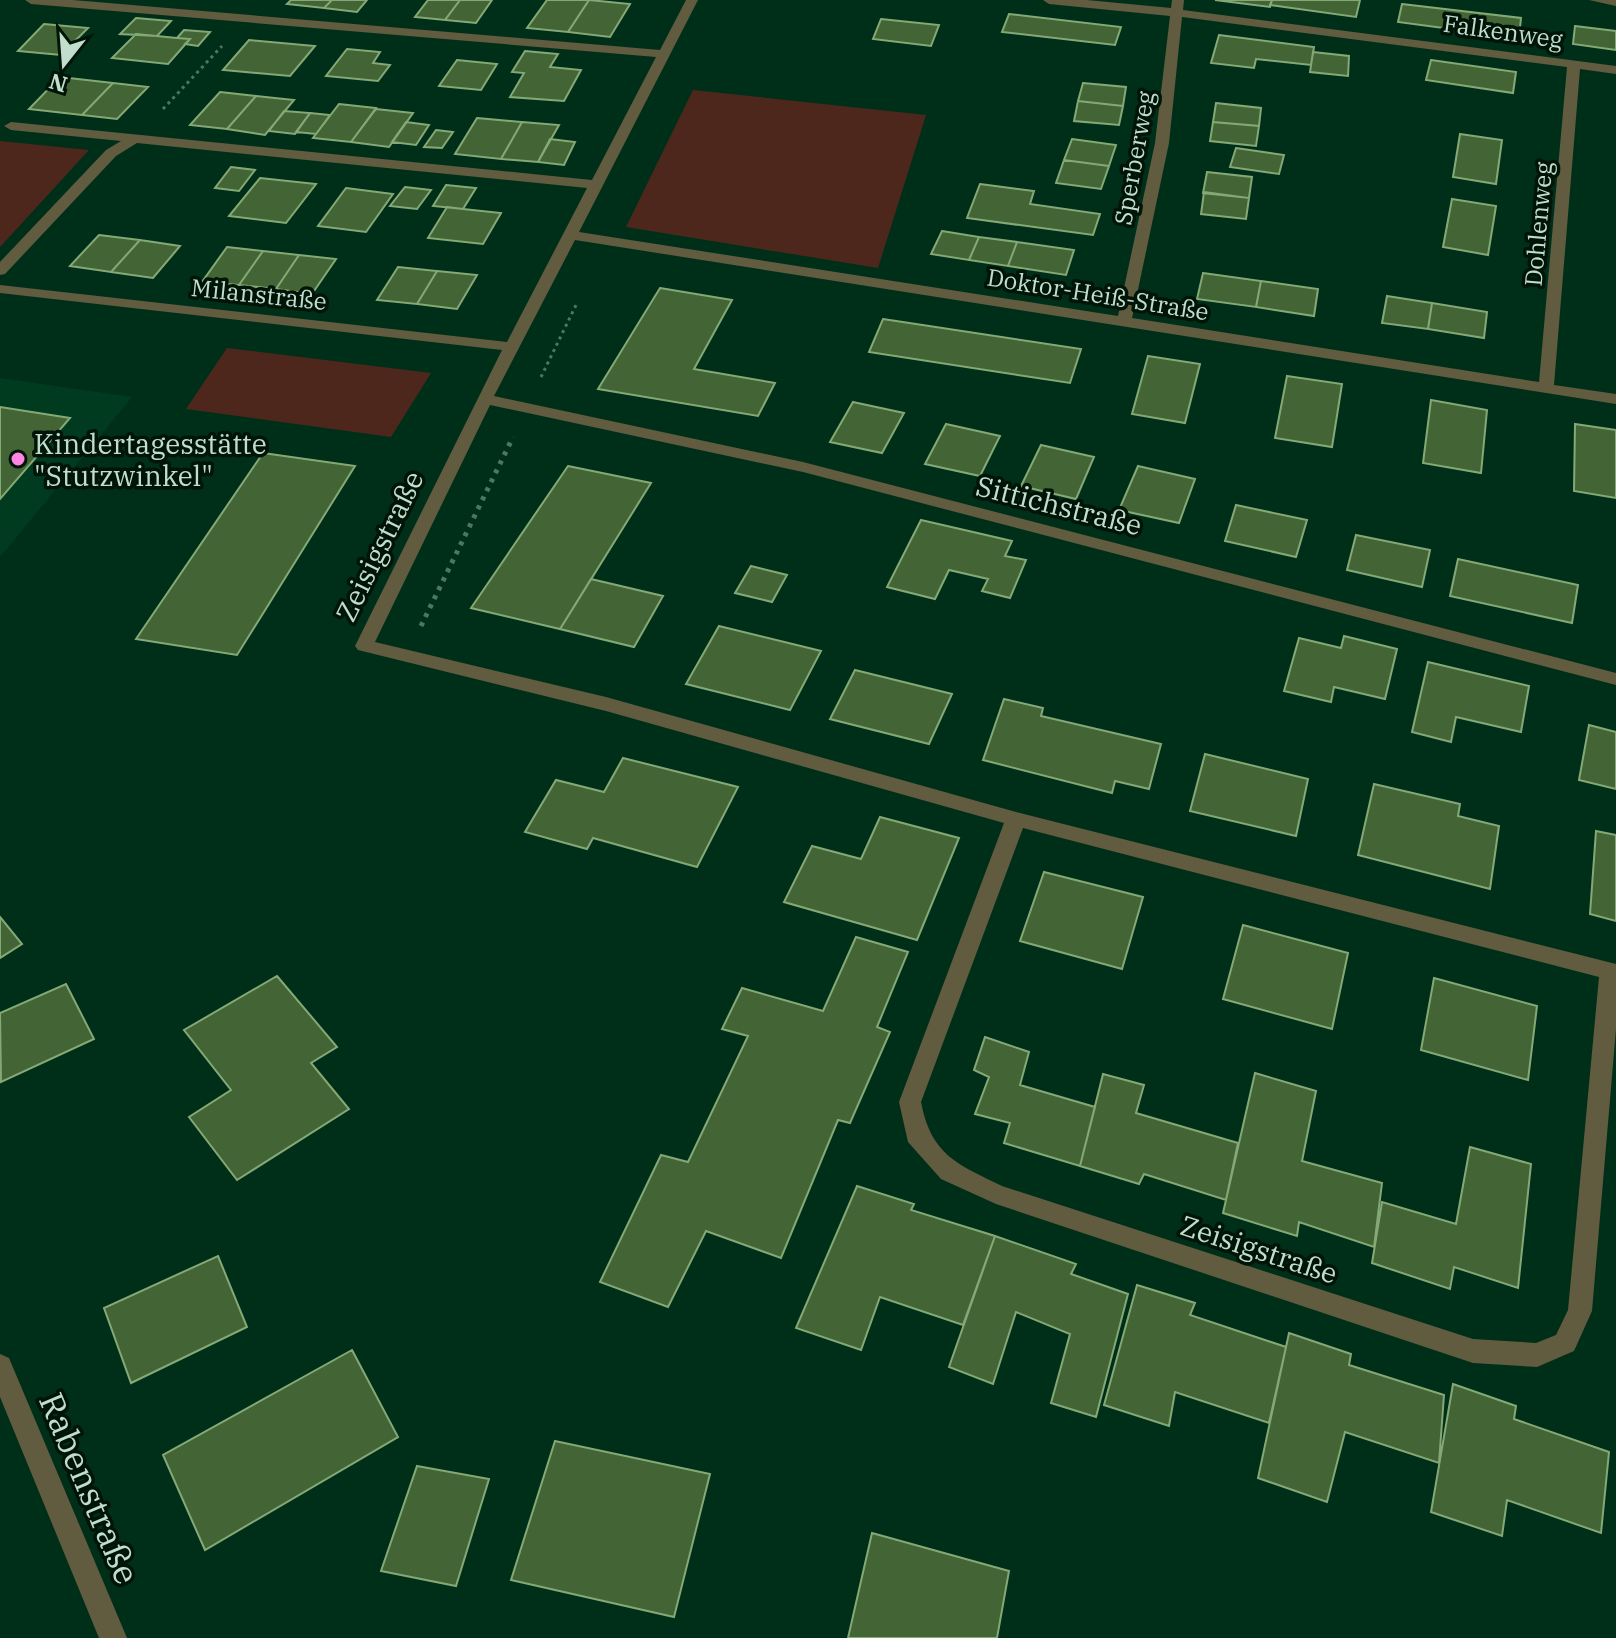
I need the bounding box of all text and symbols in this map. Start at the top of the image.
street label: Falkenweg [1441,7,1565,55]
north arrow [24,24,104,104]
text: N [45,67,71,100]
street label: Sperberweg [1106,88,1162,228]
street label: Dohlenweg [1517,160,1559,288]
street label: Doktor-Heiß-Straße [985,261,1211,327]
street label: Milanstraße [190,271,328,317]
place label: Kindertagesstätte "Stutzwinkel" [34,425,267,494]
marker: Kindertagesstätte "Stutzwinkel" [9,450,27,468]
street label: Zeisigstraße [327,465,431,627]
street label: Sittichstraße [972,467,1146,543]
street label: Zeisigstraße [1176,1206,1342,1292]
street label: Rabenstraße [30,1386,150,1590]

